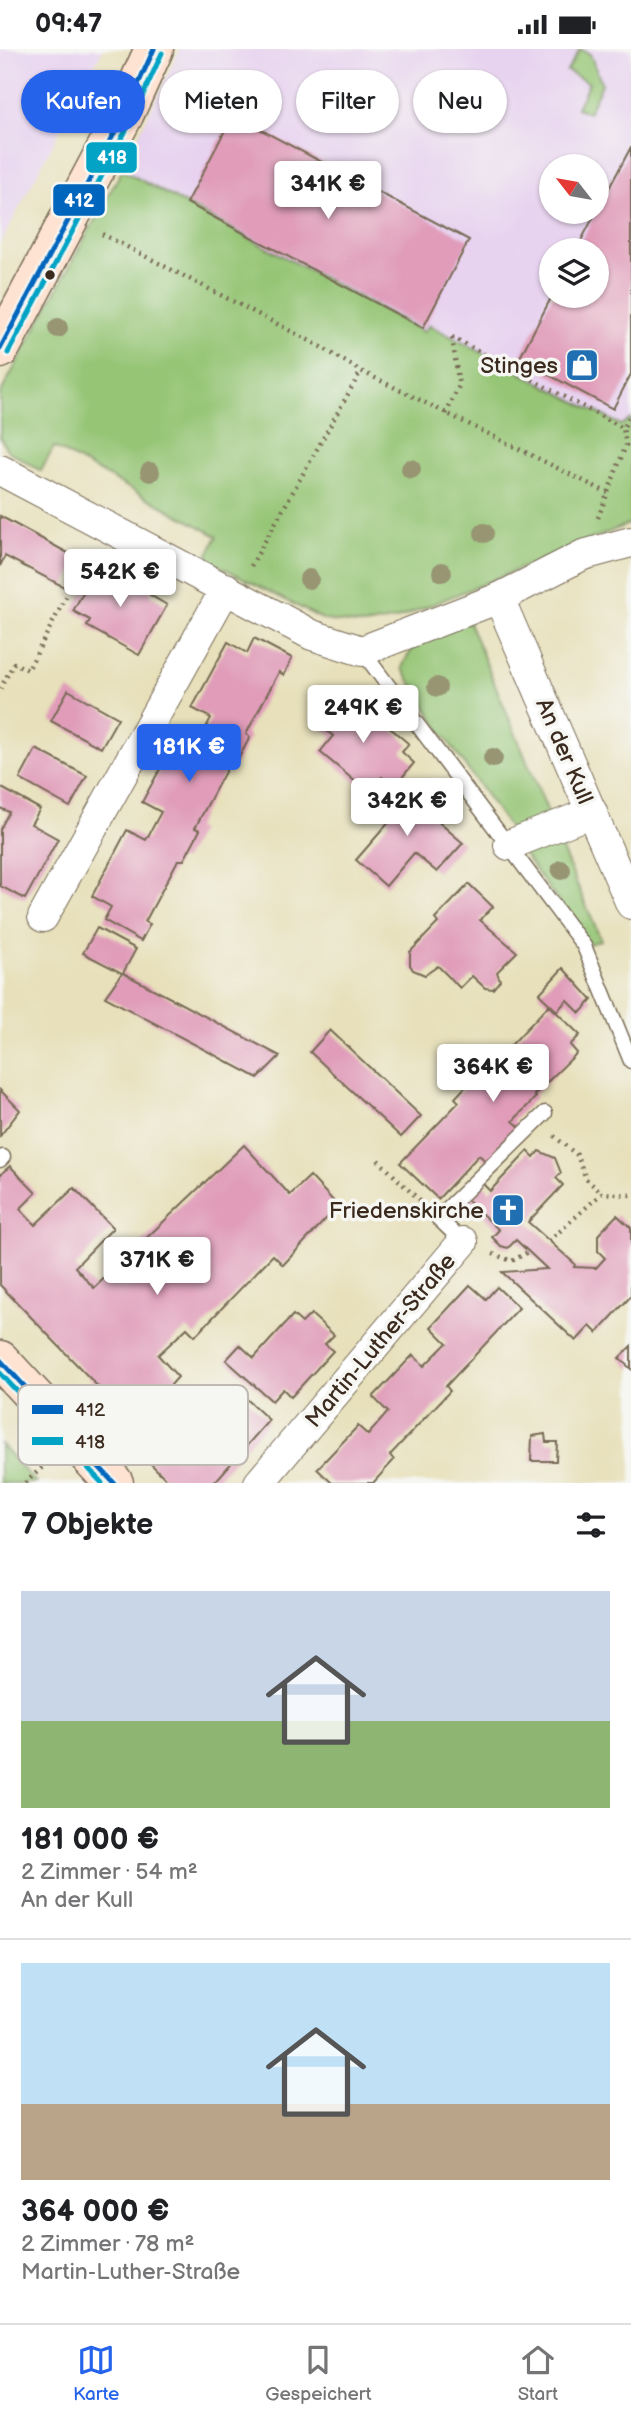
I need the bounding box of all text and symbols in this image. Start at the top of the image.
text: 09:47 [35,9,102,40]
chip: Kaufen [21,70,145,133]
chip: Mieten [159,70,282,133]
chip: Filter [296,70,399,133]
chip: Neu [413,70,507,133]
line badge: 418 [85,141,138,174]
text: 418 [97,147,127,170]
north arrow [539,154,609,224]
map controls [539,154,609,308]
pin: 341K € [271,162,385,221]
text: 341K € [290,170,366,198]
line badge: 412 [52,183,106,217]
text: 412 [64,190,95,213]
button: layers [539,238,609,308]
unlabelled marker [43,268,57,282]
shop icon: Stinges [563,346,601,384]
place label: Stinges [480,352,558,380]
pin: 542K € [63,549,177,609]
text: 542K € [80,558,160,586]
pin: 249K € [306,685,420,745]
text: 249K € [323,694,403,722]
street label: An der Kull [529,694,599,808]
pin: 181K € [132,725,246,784]
text: 181K € [153,733,225,761]
pin: 342K € [350,779,464,838]
text: 342K € [367,787,447,815]
pin: 364K € [436,1045,550,1104]
text: 364K € [453,1053,533,1081]
church icon: Friedenskirche [489,1191,527,1229]
place label: Friedenskirche [329,1197,484,1225]
pin: 371K € [100,1237,214,1297]
text: 371K € [119,1246,195,1274]
street label: Martin-Luther-Straße [300,1248,462,1434]
legend [18,1385,248,1465]
text: 412 [75,1399,106,1422]
text: 418 [75,1431,105,1454]
icon: filters [572,1506,610,1544]
text: 7 Objekte [21,1507,153,1543]
icon: home [253,1637,379,1763]
text: 181 000 € [21,1822,159,1858]
text: 2 Zimmer · 54 m² [21,1858,198,1886]
text: An der Kull [21,1886,133,1914]
icon: home [253,2009,379,2135]
text: 364 000 € [21,2194,169,2230]
text: 2 Zimmer · 78 m² [21,2230,195,2258]
text: Martin-Luther-Straße [21,2258,240,2286]
tab: Karte [73,2341,119,2406]
tab: Gespeichert [265,2341,372,2406]
tab: Start [518,2341,558,2406]

